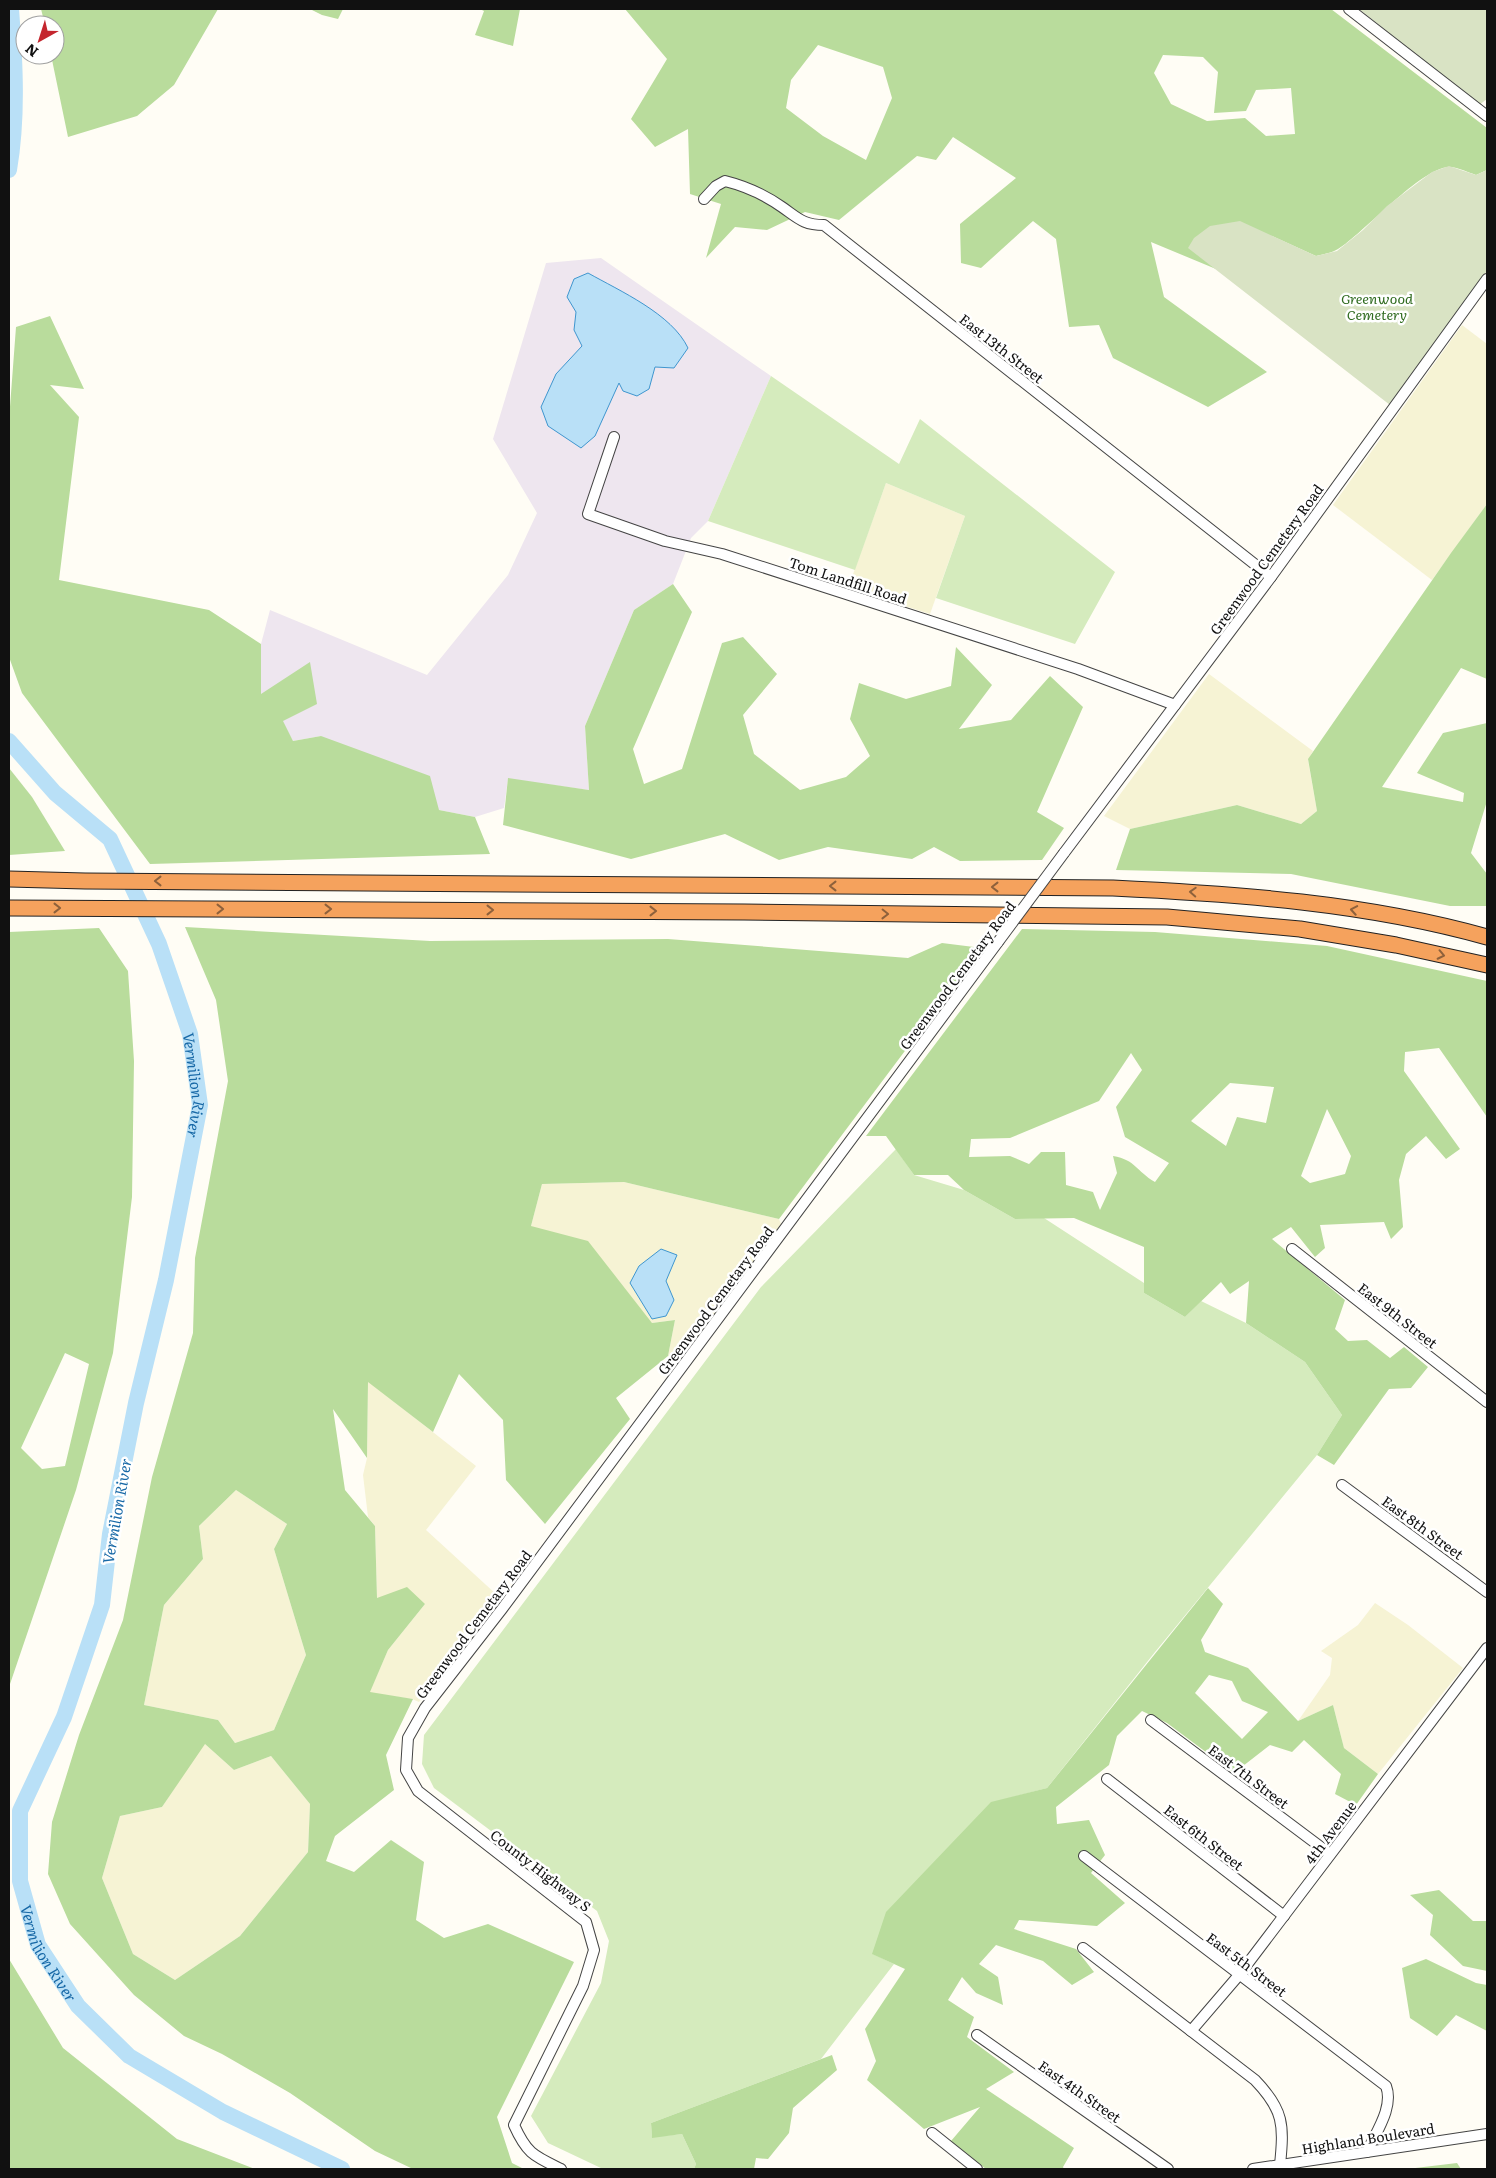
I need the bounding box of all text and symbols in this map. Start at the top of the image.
north arrow [15,15,65,65]
text: N [20,39,42,62]
park label: Greenwood Cemetery [1341,288,1413,324]
street label: East 13th Street [956,309,1049,387]
street label: Greenwood Cemetery Road [1205,479,1328,638]
street label: Tom Landfill Road [786,551,910,609]
one-way arrow [154,876,162,886]
one-way arrow [828,881,836,891]
one-way arrow [991,882,998,892]
one-way arrow [1188,887,1196,898]
street label: Greenwood Cemetary Road [894,896,1020,1054]
one-way arrow [54,903,62,913]
one-way arrow [216,904,224,914]
one-way arrow [324,904,332,914]
one-way arrow [487,905,495,915]
one-way arrow [1350,905,1358,915]
one-way arrow [650,906,657,916]
one-way arrow [882,909,890,919]
one-way arrow [1437,949,1446,959]
water label: Vermilion River [178,1031,212,1140]
street label: Greenwood Cemetary Road [652,1221,778,1379]
street label: East 9th Street [1354,1278,1442,1353]
water label: Vermilion River [95,1456,137,1565]
street label: East 8th Street [1378,1491,1468,1564]
street label: Greenwood Cemetary Road [410,1545,536,1703]
street label: East 7th Street [1205,1739,1294,1813]
street label: 4th Avenue [1300,1796,1360,1868]
street label: East 6th Street [1160,1799,1248,1875]
street label: County Highway S [486,1824,596,1916]
water label: Vermilion River [16,1902,83,2006]
street label: East 5th Street [1203,1927,1292,2001]
street label: East 4th Street [1035,2055,1126,2127]
street label: Highland Boulevard [1300,2118,1436,2158]

